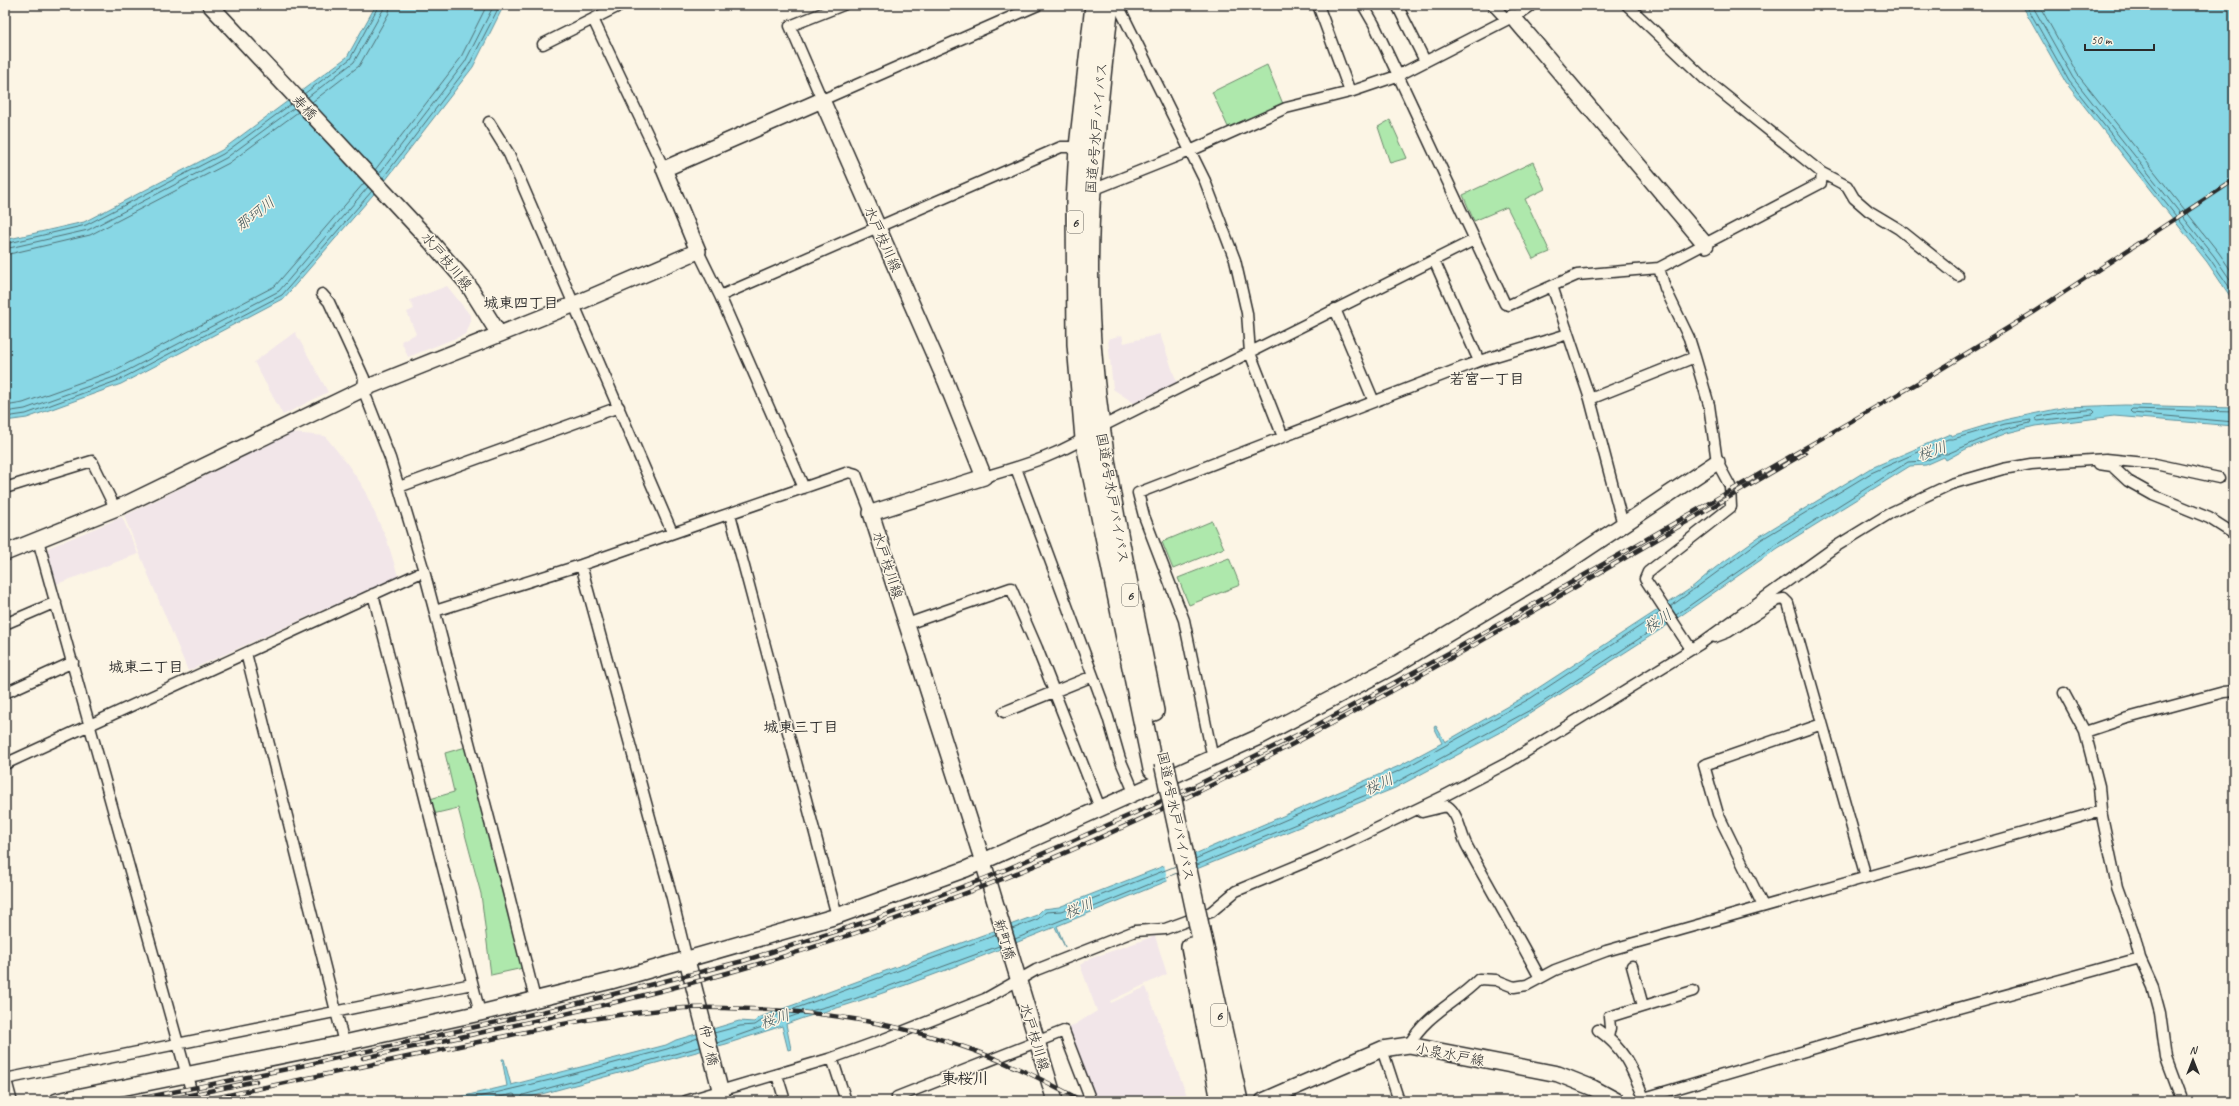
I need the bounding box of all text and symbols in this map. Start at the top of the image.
scale bar [2085,26,2154,52]
text: 50 m [2091,32,2113,48]
street label: 国道6号水戸バイパス [1082,62,1111,195]
street label: 寿橋 [289,91,320,123]
water label: 那珂川 [232,193,279,236]
street label: 水戸枝川線 [861,204,905,275]
road number: 6 [1067,211,1083,233]
street label: 水戸枝川線 [418,229,476,294]
district label: 城東四丁目 [483,294,559,313]
district label: 若宮一丁目 [1449,370,1525,389]
street label: 国道6号水戸バイパス [1093,432,1132,565]
water label: 桜川 [1915,438,1949,465]
street label: 水戸枝川線 [869,529,906,601]
road number: 6 [1122,584,1138,606]
water label: 桜川 [1641,605,1676,638]
district label: 城東二丁目 [108,658,184,677]
district label: 城東三丁目 [763,718,839,737]
street label: 国道6号水戸バイパス [1153,750,1198,882]
water label: 桜川 [1362,770,1397,799]
water label: 桜川 [1062,894,1097,923]
street label: 新町橋 [990,917,1019,962]
street label: 水戸枝川線 [1016,1001,1053,1073]
road number: 6 [1211,1004,1227,1026]
water label: 桜川 [758,1006,792,1033]
street label: 仲ノ橋 [696,1023,722,1067]
street label: 小泉水戸線 [1414,1039,1486,1070]
north arrow [2173,1040,2213,1080]
text: N [2190,1043,2199,1057]
district label: 東桜川 [941,1069,989,1089]

